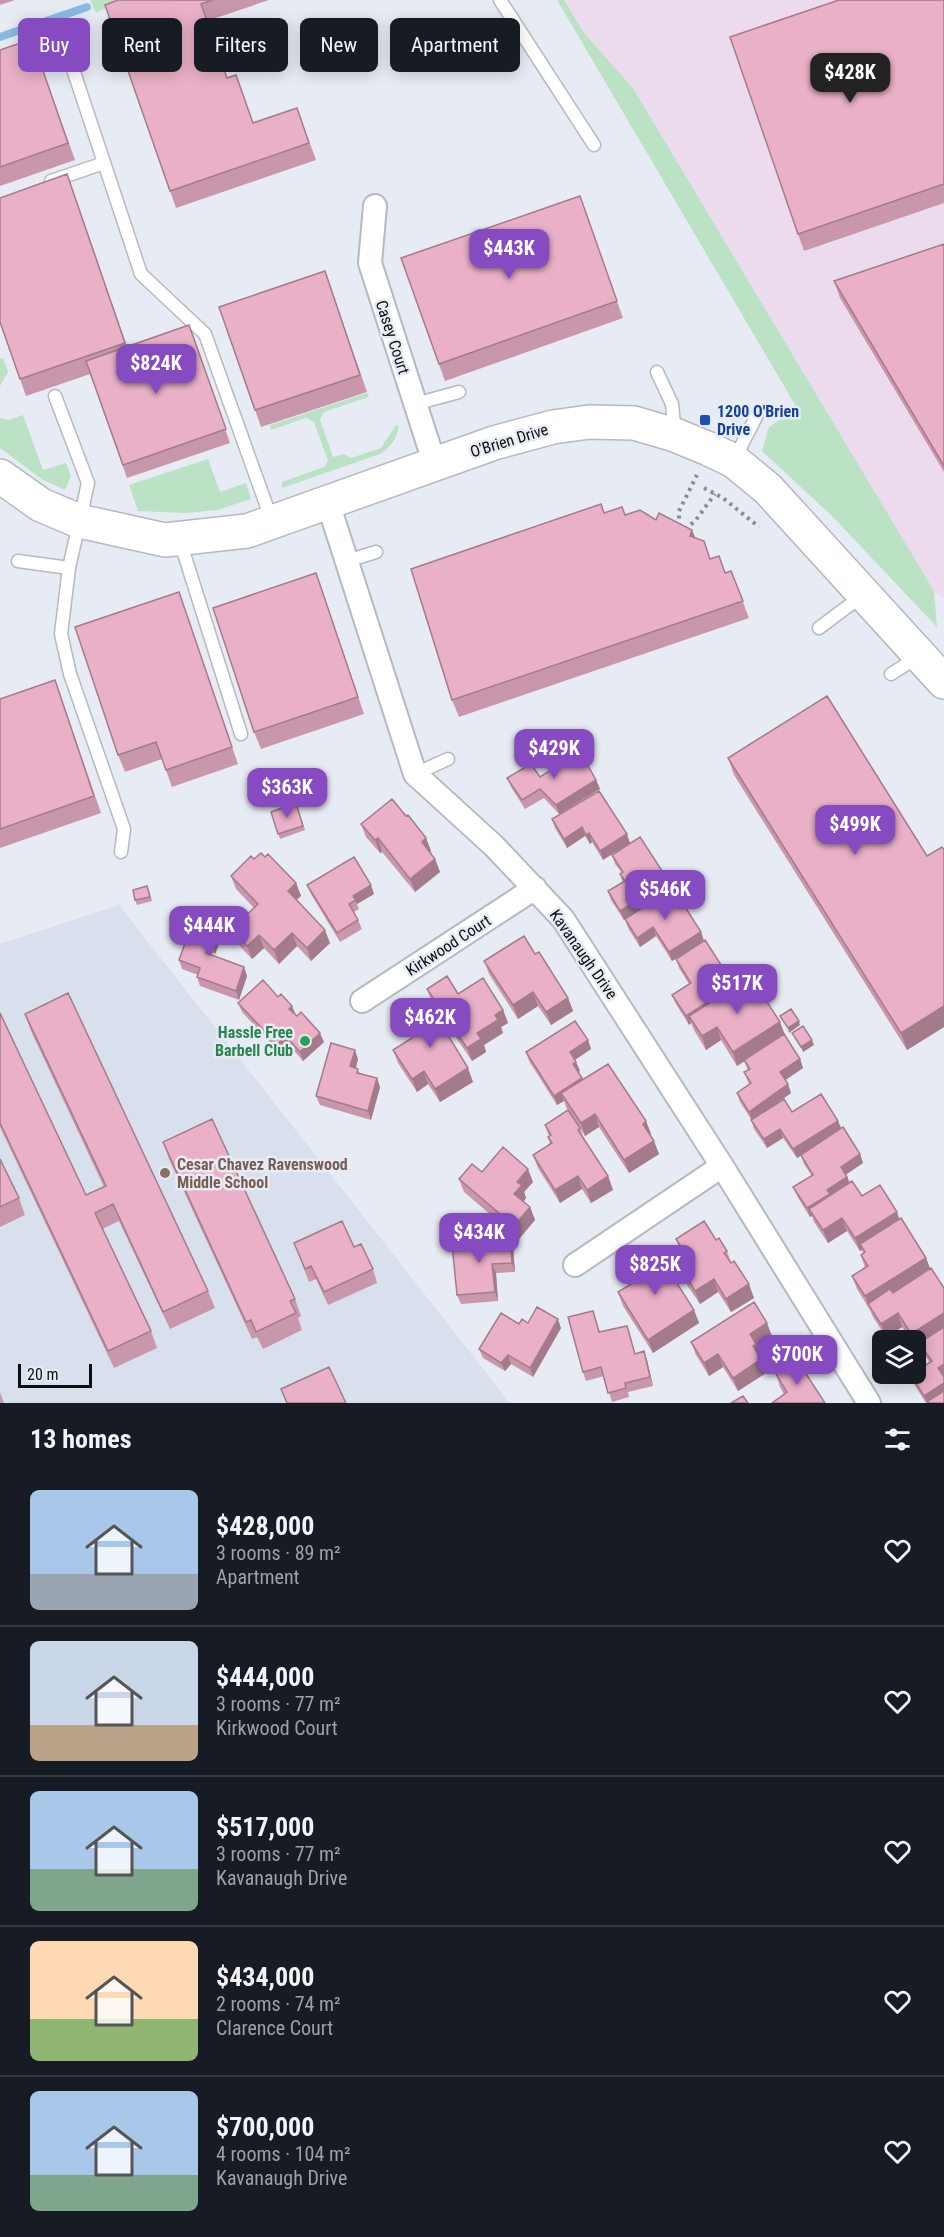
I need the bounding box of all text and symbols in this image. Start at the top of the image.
chip: Buy [18,18,90,72]
chip: Rent [102,18,182,72]
chip: Filters [194,18,288,72]
chip: New [300,18,378,72]
chip: Apartment [390,18,520,72]
pin: $428K [808,53,892,104]
text: $428K [824,60,876,84]
pin: $443K [467,229,551,280]
text: $443K [483,236,535,260]
street label: Casey Court [372,298,413,377]
pin: $824K [114,344,198,395]
text: $824K [130,351,182,375]
place label: 1200 O'Brien Drive [717,402,799,439]
marker: 1200 O'Brien Drive [698,413,712,427]
street label: O'Brien Drive [468,420,550,461]
pin: $429K [512,729,596,780]
text: $429K [528,736,580,760]
pin: $363K [245,768,329,819]
text: $363K [261,775,313,799]
pin: $499K [813,805,897,856]
text: $499K [829,812,881,836]
pin: $546K [623,870,707,921]
text: $546K [639,877,691,901]
pin: $444K [167,906,251,957]
street label: Kavanaugh Drive [546,906,621,1003]
street label: Kirkwood Court [402,911,495,980]
text: $444K [183,913,235,937]
pin: $517K [695,964,779,1015]
text: $517K [711,971,763,995]
pin: $462K [388,998,472,1049]
text: $462K [404,1005,456,1029]
place label: Hassle Free Barbell Club [215,1023,293,1060]
marker: Hassle Free Barbell Club [298,1034,312,1048]
place label: Cesar Chavez Ravenswood Middle School [177,1155,348,1192]
marker: Cesar Chavez Ravenswood Middle School [158,1166,172,1180]
pin: $434K [437,1213,521,1264]
text: $434K [453,1220,505,1244]
pin: $825K [613,1245,697,1296]
text: $825K [629,1252,681,1276]
map controls [872,1330,926,1384]
button: layers [872,1330,926,1384]
pin: $700K [755,1335,839,1386]
text: $700K [771,1342,823,1366]
scale bar [18,1361,92,1388]
text: 20 m [27,1365,59,1384]
icon: filters [881,1423,914,1456]
text: 13 homes [30,1424,132,1454]
text: $428,000 [216,1511,314,1541]
icon: home [78,1514,150,1586]
icon: heart [881,1534,914,1567]
text: 3 rooms · 89 m² [216,1541,341,1565]
text: Apartment [216,1565,300,1589]
text: $444,000 [216,1662,314,1692]
icon: home [78,1665,150,1737]
icon: heart [881,1685,914,1718]
text: 3 rooms · 77 m² [216,1692,341,1716]
text: Kirkwood Court [216,1716,338,1740]
text: $517,000 [216,1812,314,1842]
icon: home [78,1815,150,1887]
icon: heart [881,1835,914,1868]
text: 3 rooms · 77 m² [216,1842,341,1866]
text: Kavanaugh Drive [216,1866,347,1890]
text: $434,000 [216,1962,314,1992]
icon: home [78,1965,150,2037]
icon: heart [881,1985,914,2018]
text: 2 rooms · 74 m² [216,1992,341,2016]
text: Clarence Court [216,2016,333,2040]
text: $700,000 [216,2112,314,2142]
icon: home [78,2115,150,2187]
icon: heart [881,2135,914,2168]
text: 4 rooms · 104 m² [216,2142,351,2166]
text: Kavanaugh Drive [216,2166,347,2190]

